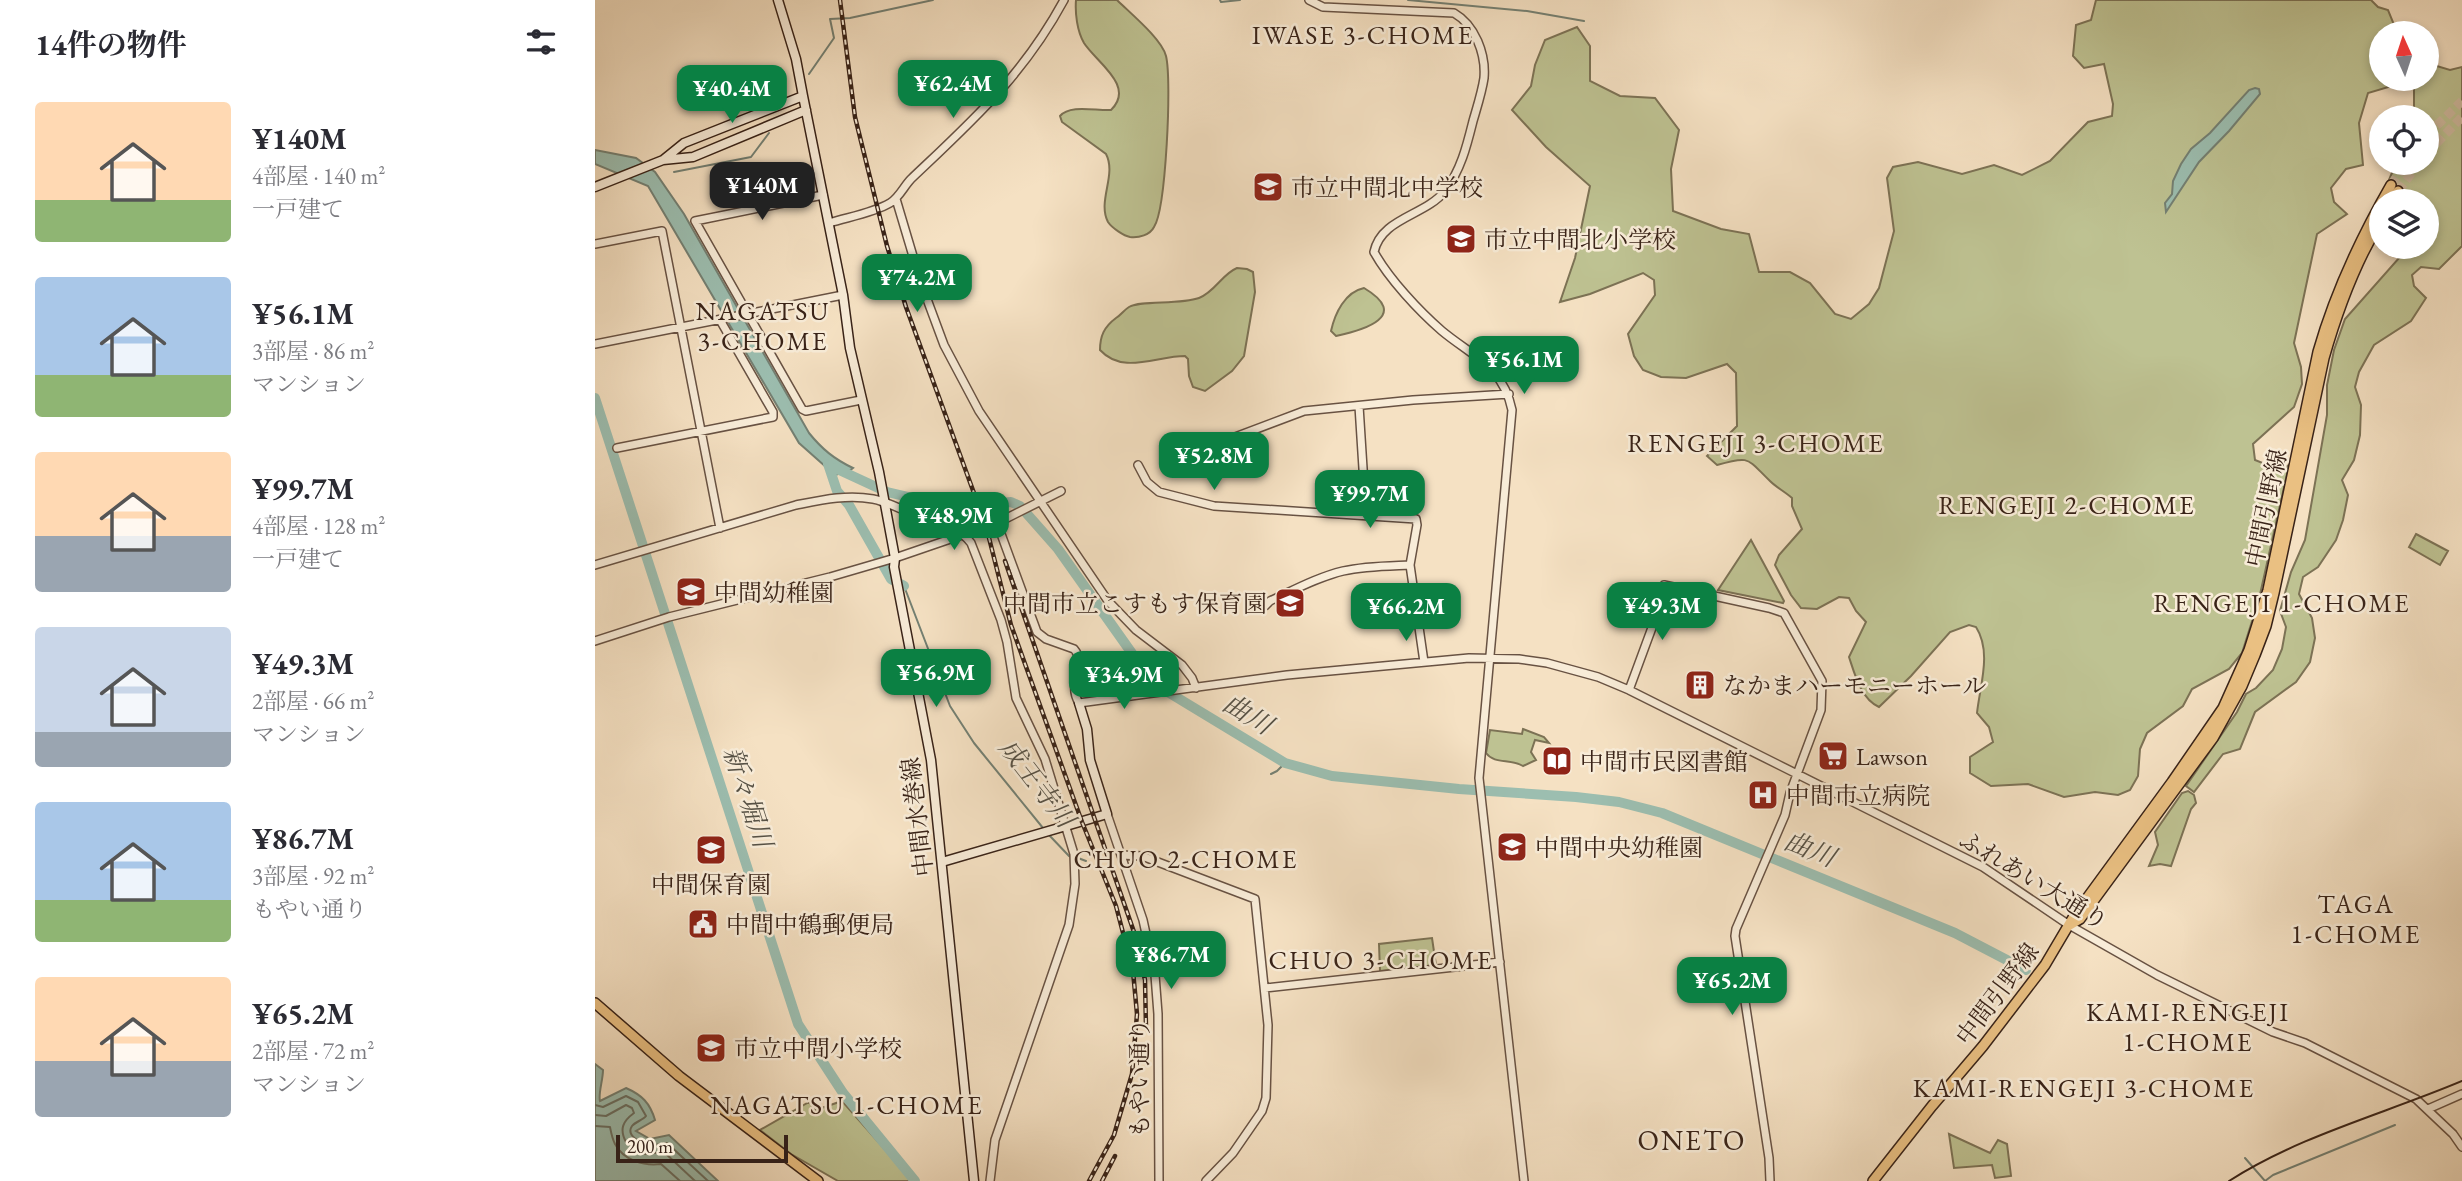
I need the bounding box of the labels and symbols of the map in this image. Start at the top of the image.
district label: IWASE 3-CHOME [1252,18,1474,52]
north arrow [2369,21,2439,91]
pin: ¥62.4M [896,60,1010,120]
pin: ¥40.4M [675,66,789,125]
pin: ¥140M [713,162,811,222]
school or university icon: 市立中間北中学校 [1251,170,1285,204]
place label: 市立中間北中学校 [1291,172,1483,203]
school or university icon: 市立中間北小学校 [1444,222,1478,256]
place label: 市立中間北小学校 [1484,224,1676,255]
pin: ¥74.2M [860,254,974,314]
district label: NAGATSU 3-CHOME [696,294,830,358]
pin: ¥56.1M [1467,336,1581,396]
district label: RENGEJI 3-CHOME [1627,426,1885,460]
pin: ¥52.8M [1157,433,1271,492]
street label: 中間引野線 [2238,446,2294,570]
pin: ¥99.7M [1313,470,1427,530]
district label: RENGEJI 2-CHOME [1938,488,2196,522]
pin: ¥48.9M [897,492,1011,552]
school or university icon: 中間幼稚園 [674,575,708,609]
place label: 中間幼稚園 [714,577,834,608]
pin: ¥49.3M [1605,582,1719,642]
pin: ¥66.2M [1349,584,1463,643]
school or university icon: 中間市立こすもす保育園 [1273,586,1307,620]
district label: RENGEJI 1-CHOME [2153,586,2411,620]
place label: 中間市立こすもす保育園 [1003,588,1267,619]
pin: ¥56.9M [879,650,993,709]
pin: ¥34.9M [1067,652,1181,711]
building icon: なかまハーモニーホール [1683,668,1717,702]
place label: なかまハーモニーホール [1723,670,1987,701]
water label: 曲川 [1217,686,1282,744]
water label: 成王寺川 [992,732,1084,837]
supermarket icon: Lawson [1816,739,1850,773]
place label: Lawson [1856,741,1928,772]
water label: 新々堀川 [716,742,781,855]
library icon: 中間市民図書館 [1540,744,1574,778]
place label: 中間市民図書館 [1580,746,1748,777]
street label: 中間水巻線 [894,756,940,878]
hospital icon: 中間市立病院 [1746,778,1780,812]
place label: 中間市立病院 [1786,780,1930,811]
water label: 曲川 [1780,823,1843,876]
street label: ふれあい大通り [1954,823,2114,937]
school or university icon: 中間中央幼稚園 [1495,830,1529,864]
place label: 中間中央幼稚園 [1535,832,1703,863]
school or university icon: 中間保育園 [694,833,728,867]
district label: CHUO 2-CHOME [1074,842,1298,876]
place label: 中間保育園 [651,869,771,900]
district label: TAGA 1-CHOME [2290,887,2422,951]
public building icon: 中間中鶴郵便局 [686,907,720,941]
place label: 中間中鶴郵便局 [726,909,894,940]
pin: ¥86.7M [1114,932,1228,991]
street label: 中間引野線 [1949,937,2045,1051]
district label: CHUO 3-CHOME [1269,943,1493,977]
pin: ¥65.2M [1675,958,1789,1017]
district label: KAMI-RENGEJI 1-CHOME [2086,995,2290,1059]
street label: もやい通り [1124,1018,1155,1138]
school or university icon: 市立中間小学校 [694,1031,728,1065]
place label: 市立中間小学校 [734,1033,902,1064]
district label: KAMI-RENGEJI 3-CHOME [1913,1071,2255,1105]
district label: NAGATSU 1-CHOME [710,1088,984,1122]
district label: ONETO [1638,1122,1746,1158]
scale bar [616,1132,787,1164]

